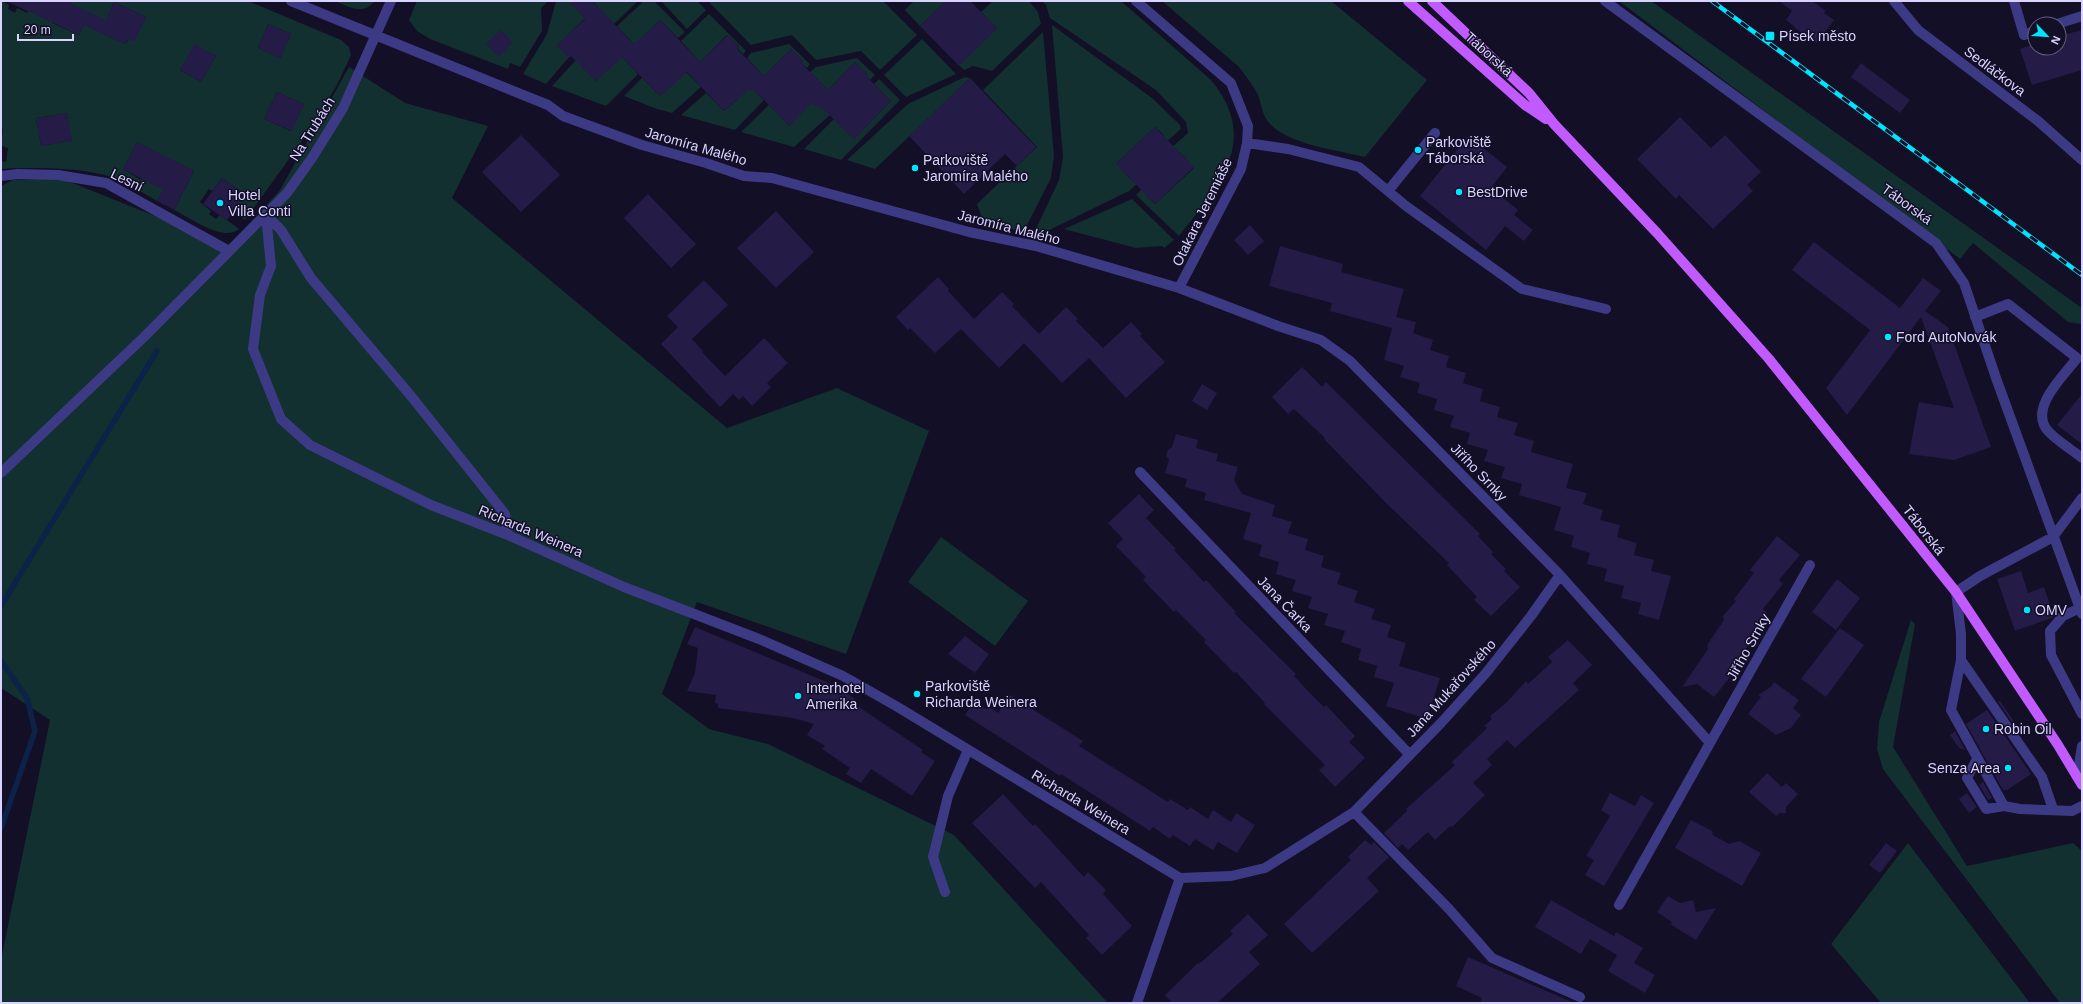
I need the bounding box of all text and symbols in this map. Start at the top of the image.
scale bar [18,16,73,42]
north arrow [2027,16,2067,56]
text: 20 m [24,23,51,37]
place label: Písek město [1779,28,1856,44]
street label: Táborská [1462,29,1516,80]
marker: Písek město [1764,30,1776,42]
text: N [2049,34,2063,46]
street label: Sedláčkova [1961,43,2029,99]
street label: Na Trubách [286,94,338,164]
street label: Jaromíra Malého [643,124,749,168]
place label: Parkoviště Táborská [1426,134,1492,166]
marker: Parkoviště Táborská [1413,145,1423,155]
place label: Parkoviště Jaromíra Malého [923,152,1028,184]
street label: Otakara Jeremiáše [1169,155,1235,269]
marker: Parkoviště Jaromíra Malého [910,163,920,173]
street label: Lesní [108,165,146,195]
street label: Táborská [1879,180,1935,228]
place label: BestDrive [1467,184,1528,200]
place label: Hotel Villa Conti [228,187,291,219]
marker: BestDrive [1454,187,1464,197]
marker: Hotel Villa Conti [215,198,225,208]
street label: Jaromíra Malého [956,207,1062,248]
place label: Ford AutoNovák [1896,329,1997,345]
marker: Ford AutoNovák [1883,332,1893,342]
street label: Jiřího Srnky [1448,440,1510,504]
street label: Richarda Weinera [476,502,586,560]
street label: Táborská [1900,502,1948,558]
street label: Jana Čarka [1254,573,1316,635]
place label: OMV [2035,602,2068,618]
marker: OMV [2022,605,2032,615]
street label: Jiřího Srnky [1723,611,1773,683]
street label: Jana Mukařovského [1403,636,1499,740]
place label: Parkoviště Richarda Weinera [925,678,1037,710]
place label: Interhotel Amerika [806,680,864,712]
marker: Parkoviště Richarda Weinera [912,689,922,699]
marker: Interhotel Amerika [793,691,803,701]
place label: Robin Oil [1994,721,2052,737]
marker: Robin Oil [1981,724,1991,734]
place label: Senza Area [1928,760,2000,776]
marker: Senza Area [2003,763,2013,773]
street label: Richarda Weinera [1029,766,1133,838]

